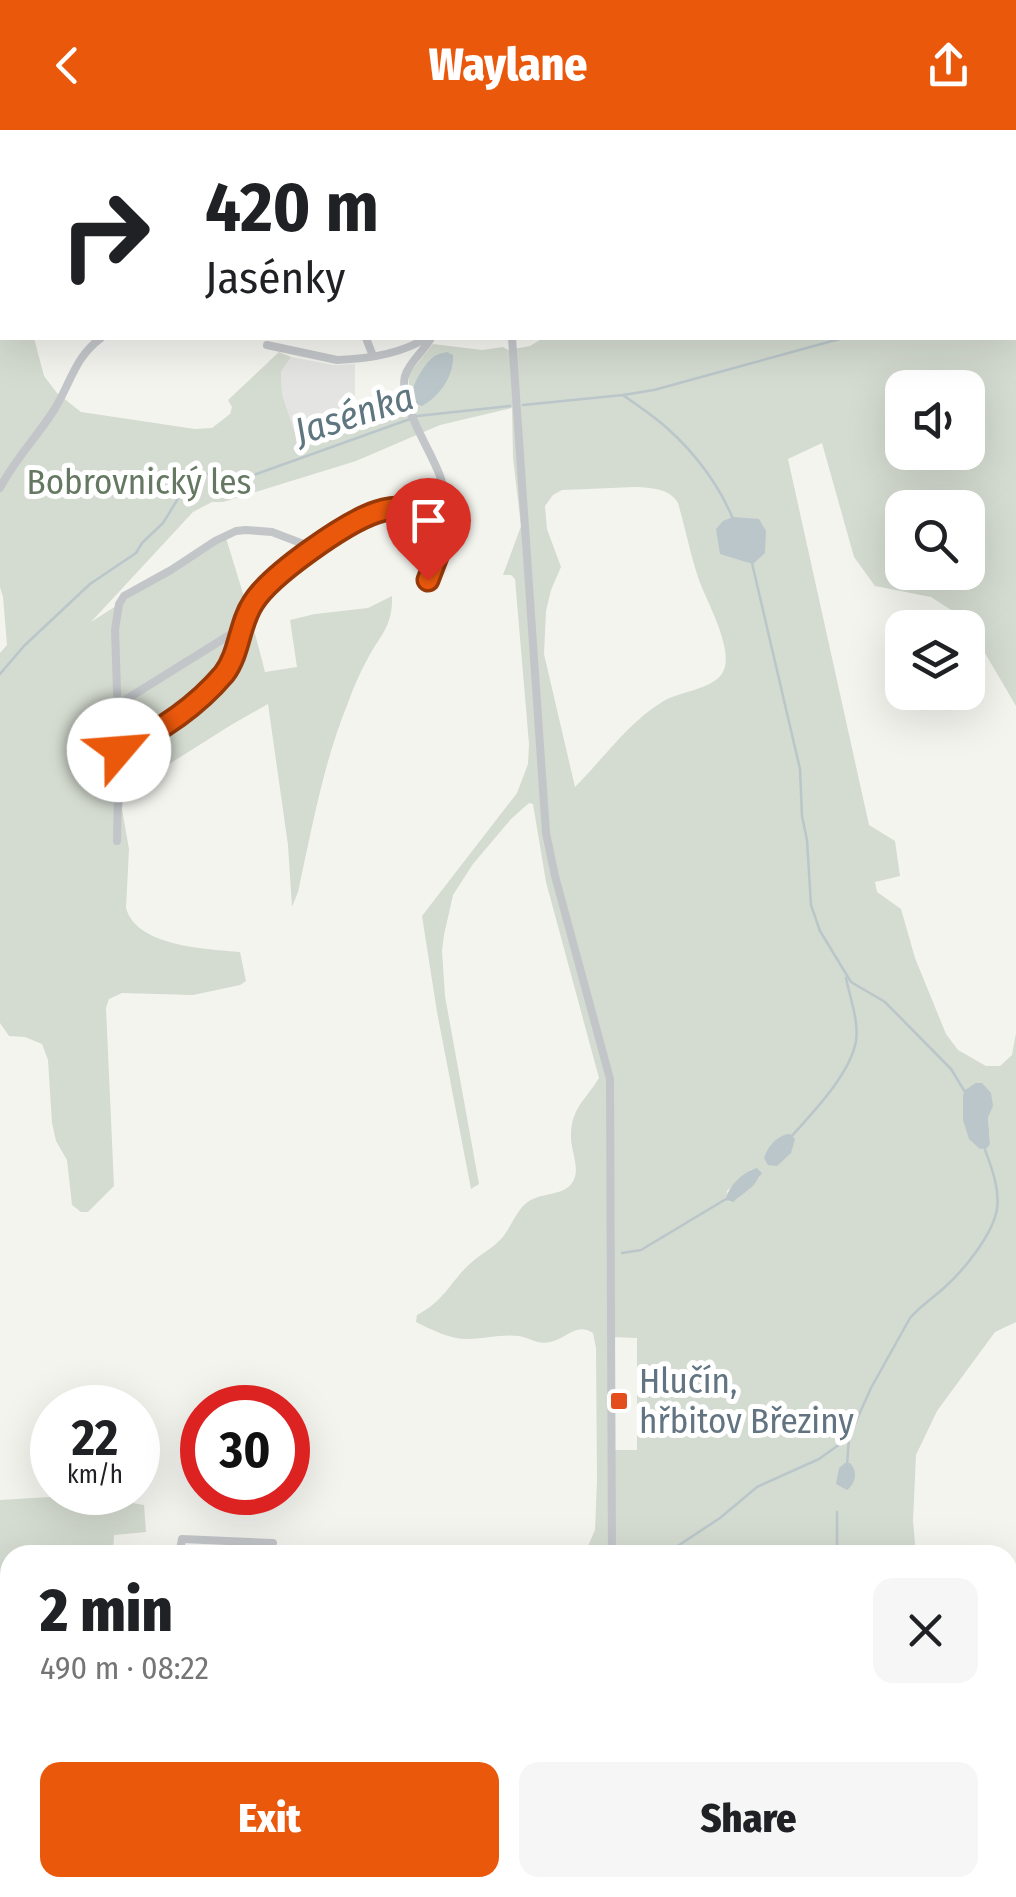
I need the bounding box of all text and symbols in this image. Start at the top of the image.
icon: back [40,38,95,93]
text: Waylane [429,38,587,92]
icon: share [921,38,976,93]
text: 420 m [205,166,379,250]
icon: right [40,170,170,300]
text: Jasénky [205,251,345,305]
map controls [885,370,985,710]
button: sound [885,370,985,470]
water label: Jasénka [287,373,419,455]
park label: Bobrovnický les [27,461,251,503]
pin [386,478,471,581]
button: search [885,490,985,590]
icon: arrive [401,493,456,548]
button: layers [885,610,985,710]
position arrow [67,698,171,802]
place label: Hlučín, hřbitov Březiny [639,1360,854,1442]
speed limit sign: 30 [180,1385,310,1515]
marker: Hlučín, hřbitov Březiny [608,1390,630,1412]
text: 22 [72,1408,118,1468]
text: km/h [67,1460,123,1490]
text: 2 min [40,1575,173,1647]
button: close [873,1578,978,1683]
text: 490 m · 08:22 [40,1649,209,1687]
button: Exit [40,1762,499,1877]
button: Share [519,1762,978,1877]

